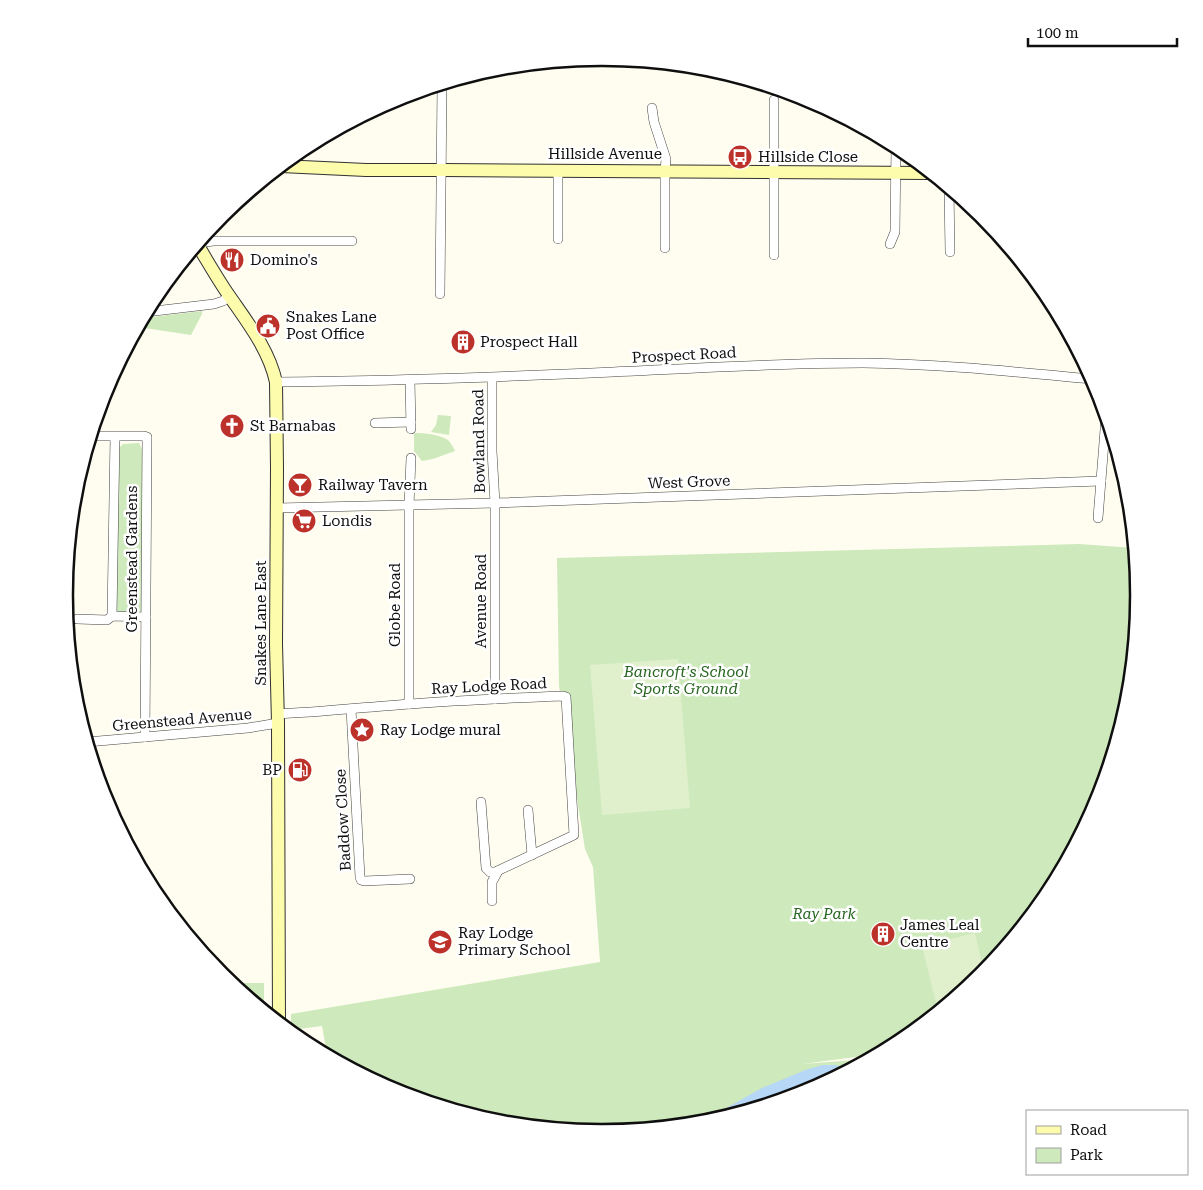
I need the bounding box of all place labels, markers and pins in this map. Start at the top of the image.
bus stop icon: Hillside Close [727,144,753,170]
place label: Hillside Close [758,148,858,166]
restaurant icon: Domino's [219,247,245,273]
place label: Domino's [250,251,318,269]
place label: Snakes Lane Post Office [286,308,377,343]
public building icon: Snakes Lane Post Office [255,313,281,339]
building icon: Prospect Hall [450,329,476,355]
place label: Prospect Hall [480,333,578,351]
church icon: St Barnabas [219,413,245,439]
place label: St Barnabas [250,417,336,435]
bar icon: Railway Tavern [287,472,313,498]
place label: Railway Tavern [318,476,428,494]
supermarket icon: Londis [291,508,317,534]
place label: Londis [322,512,372,530]
place icon: Ray Lodge mural [349,717,375,743]
place label: Ray Lodge mural [380,721,501,739]
fuel station icon: BP [287,757,313,783]
place label: BP [262,761,282,779]
place label: James Leal Centre [900,916,980,951]
building icon: James Leal Centre [870,921,896,947]
place label: Ray Lodge Primary School [458,924,571,959]
school or university icon: Ray Lodge Primary School [427,929,453,955]

